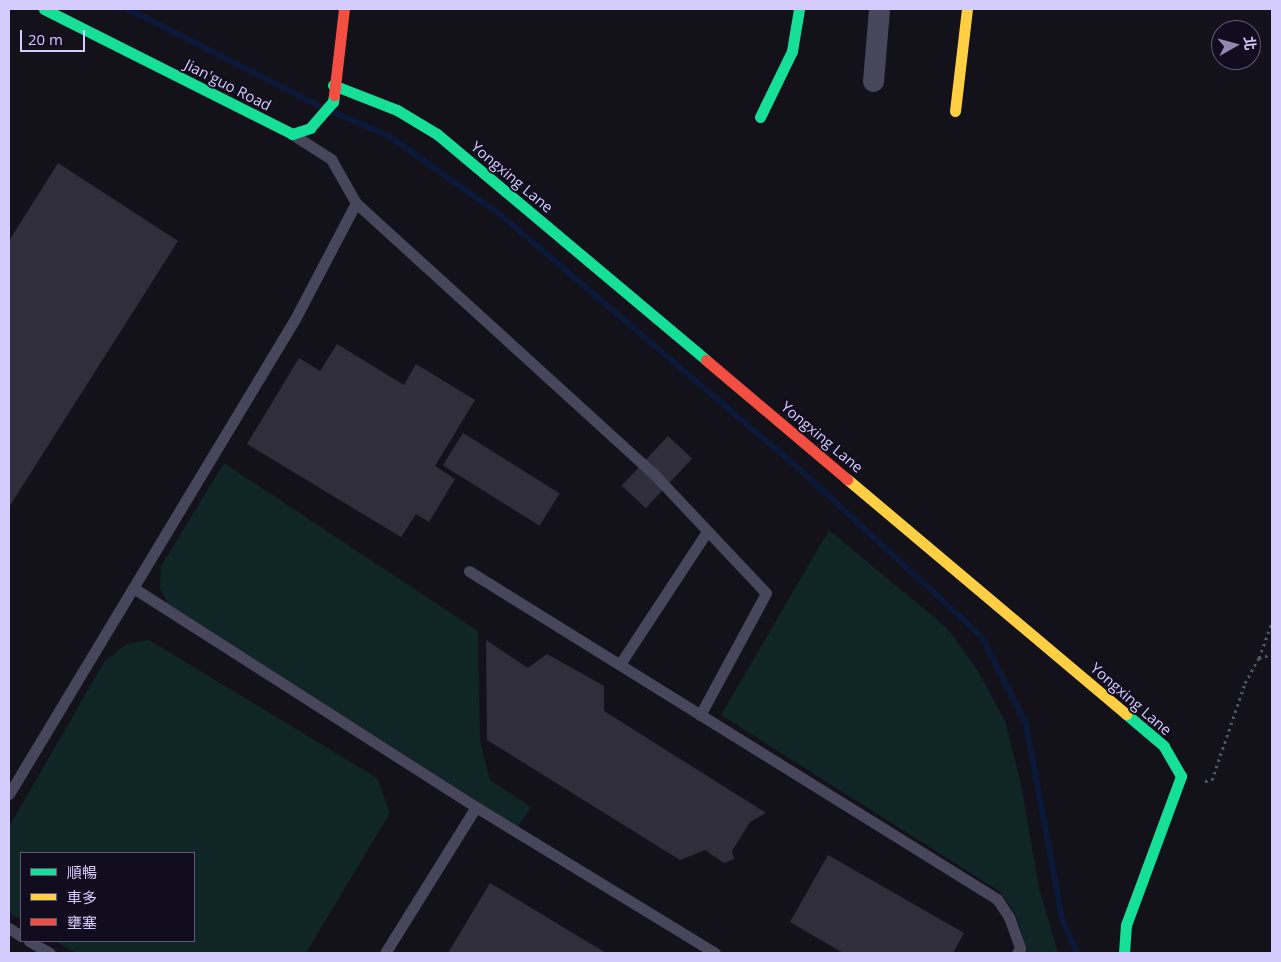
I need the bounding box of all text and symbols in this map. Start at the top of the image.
scale bar [22,20,88,52]
north arrow [1211,20,1261,70]
text: 20 m [28,29,63,49]
text: 北 [1240,35,1261,51]
street label: Jian'guo Road [182,55,274,115]
street label: Yongxing Lane [467,138,557,216]
street label: Yongxing Lane [777,398,867,476]
street label: Yongxing Lane [1087,659,1175,739]
legend [20,852,195,942]
text: 順暢 [67,862,97,882]
text: 車多 [67,887,97,907]
text: 壅塞 [67,912,97,932]

